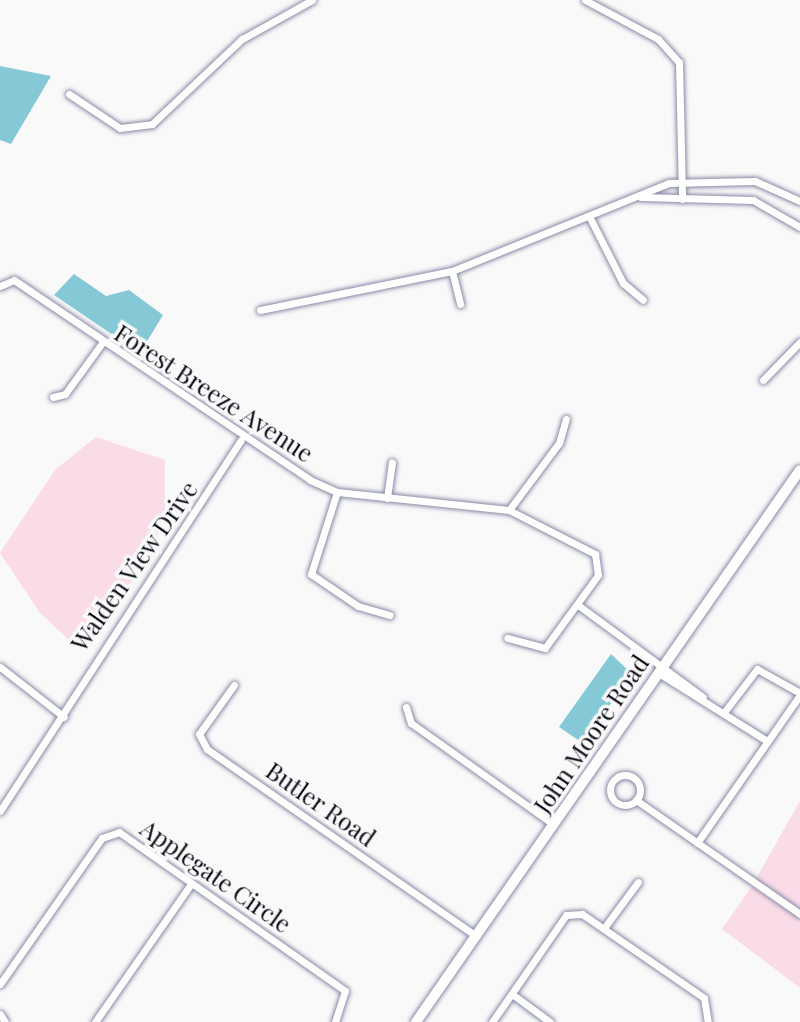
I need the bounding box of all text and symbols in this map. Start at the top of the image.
street label: Forest Breeze Avenue [109,318,319,468]
street label: Walden View Drive [64,475,204,657]
street label: John Moore Road [527,650,655,818]
street label: Butler Road [261,756,381,852]
street label: Applegate Circle [135,813,297,939]

